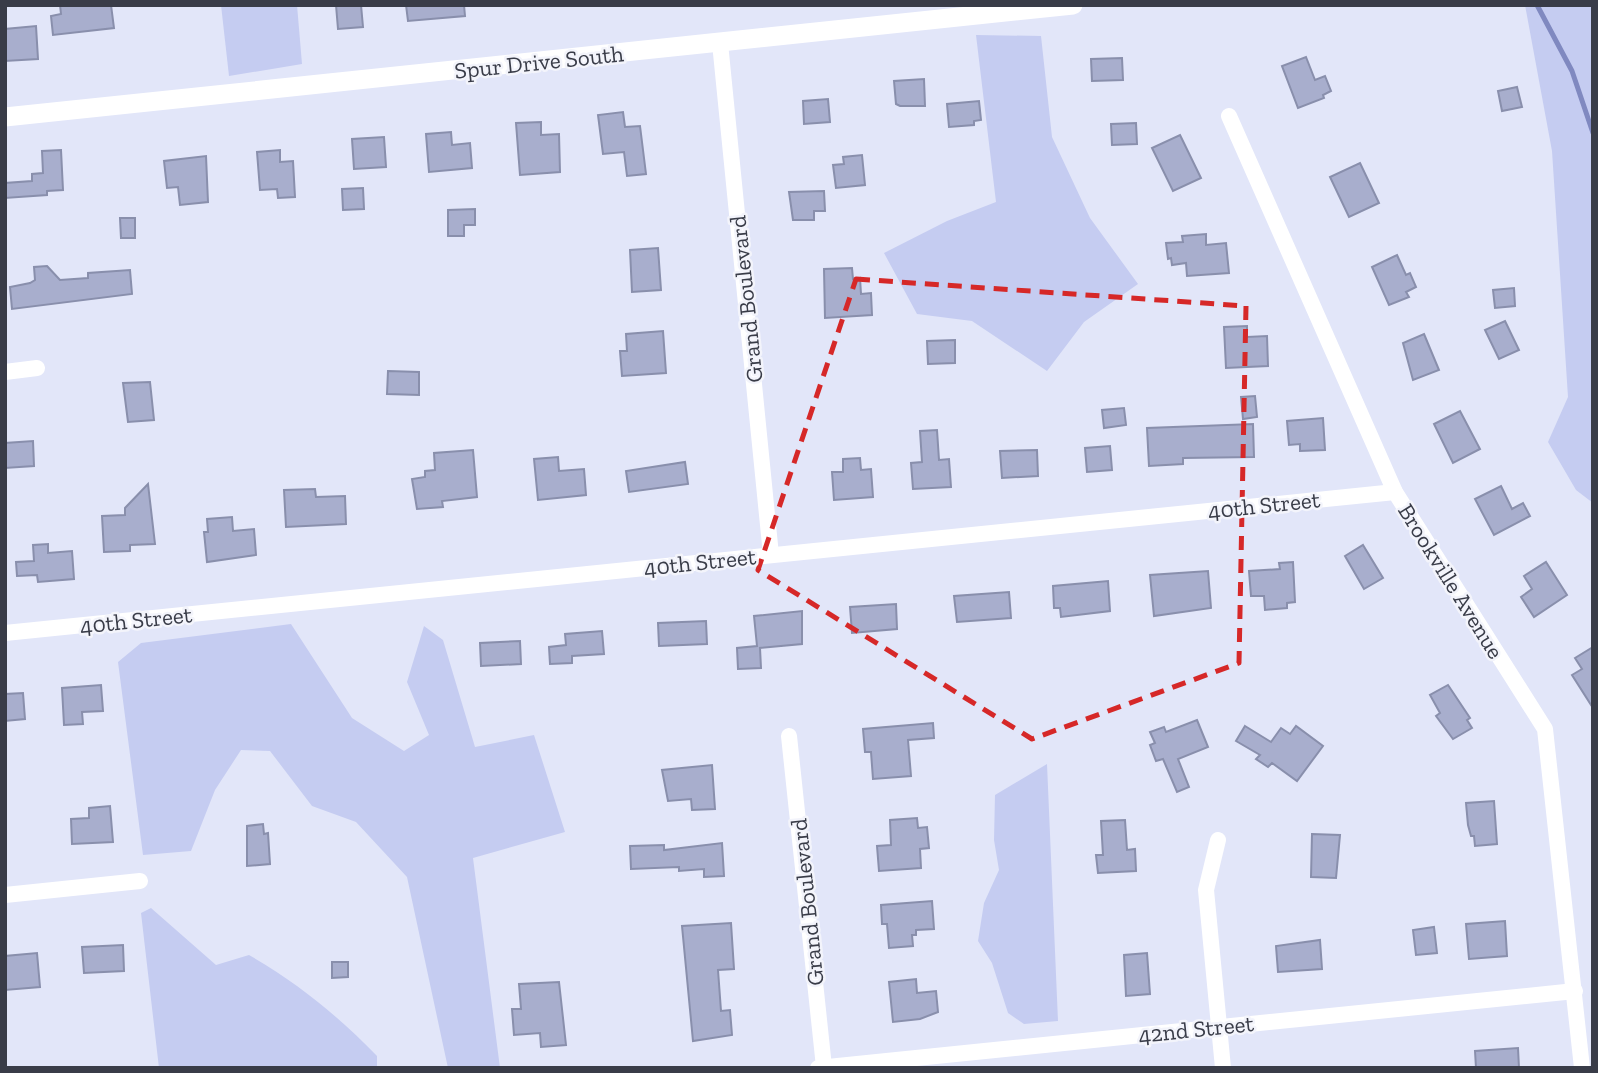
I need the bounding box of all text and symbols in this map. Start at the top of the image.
street label: Spur Drive South [453,39,625,85]
street label: Grand Boulevard [723,214,769,384]
street label: 40th Street [1207,485,1322,525]
street label: Brookville Avenue [1392,498,1510,664]
street label: 40th Street [643,542,758,582]
street label: 40th Street [79,600,194,640]
street label: Grand Boulevard [784,817,830,987]
street label: 42nd Street [1137,1009,1256,1049]

